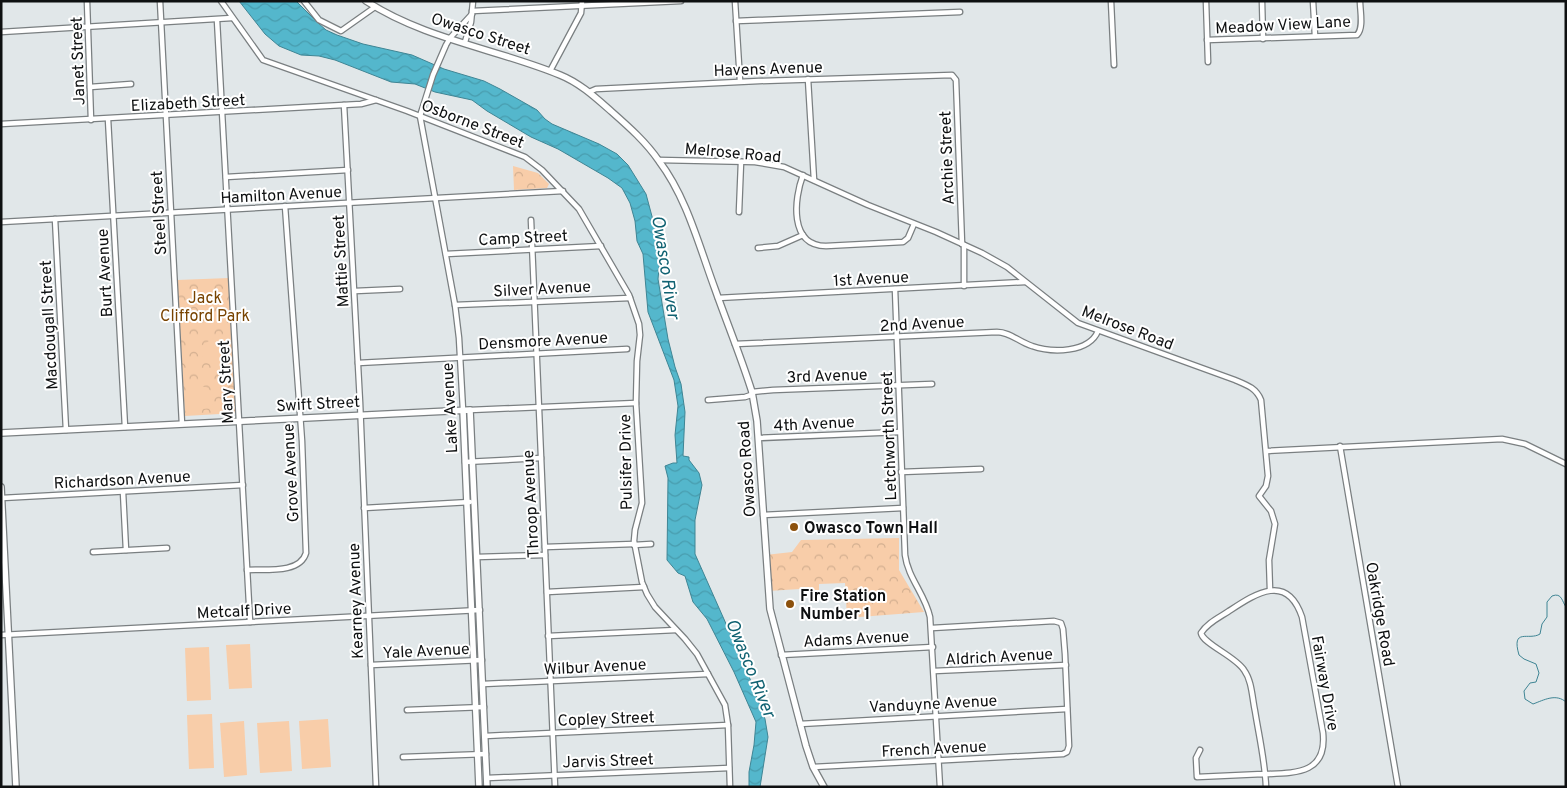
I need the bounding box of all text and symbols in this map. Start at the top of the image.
street label: Owasco Street [428,9,533,60]
street label: Meadow View Lane [1215,12,1352,40]
street label: Janet Street [67,16,91,106]
street label: Havens Avenue [713,58,823,82]
street label: Elizabeth Street [130,91,246,117]
street label: Osborne Street [418,96,527,154]
street label: Archie Street [936,111,960,205]
street label: Melrose Road [684,140,782,168]
street label: Steel Street [148,170,172,256]
street label: Hamilton Avenue [220,183,342,209]
street label: Mattie Street [330,214,354,308]
water label: Owasco River [645,214,684,323]
street label: Camp Street [478,227,568,251]
street label: Burt Avenue [94,228,118,318]
street label: Macdougall Street [37,260,63,390]
street label: 1st Avenue [833,268,909,292]
street label: Silver Avenue [493,277,591,303]
park label: Jack Clifford Park [160,289,250,327]
street label: Melrose Road [1078,302,1176,356]
street label: 2nd Avenue [879,313,965,337]
street label: Densmore Avenue [478,329,608,355]
street label: Mary Street [215,340,239,424]
street label: Lake Avenue [439,362,463,454]
street label: 3rd Avenue [786,366,868,388]
street label: Letchworth Street [878,371,902,501]
street label: Swift Street [276,393,360,417]
street label: 4th Avenue [773,413,855,437]
street label: Pulsifer Drive [616,414,638,510]
street label: Owasco Road [735,420,761,518]
street label: Grove Avenue [279,423,305,523]
street label: Throop Avenue [519,449,545,558]
street label: Richardson Avenue [53,467,191,495]
place label: Owasco Town Hall [804,519,938,539]
marker: Owasco Town Hall [788,521,800,533]
street label: Kearney Avenue [345,543,369,659]
street label: Oakridge Road [1360,560,1398,668]
place label: Fire Station Number 1 [800,587,886,625]
marker: Fire Station Number 1 [784,598,796,610]
street label: Metcalf Drive [196,600,292,624]
water label: Owasco River [719,616,781,723]
street label: Adams Avenue [803,627,910,653]
street label: Fairway Drive [1306,634,1342,732]
street label: Yale Avenue [382,640,470,664]
street label: Aldrich Avenue [945,645,1053,671]
street label: Wilbur Avenue [543,655,647,681]
street label: Vanduyne Avenue [868,692,998,718]
street label: Copley Street [557,708,655,732]
street label: French Avenue [881,737,987,763]
street label: Jarvis Street [562,750,654,774]

